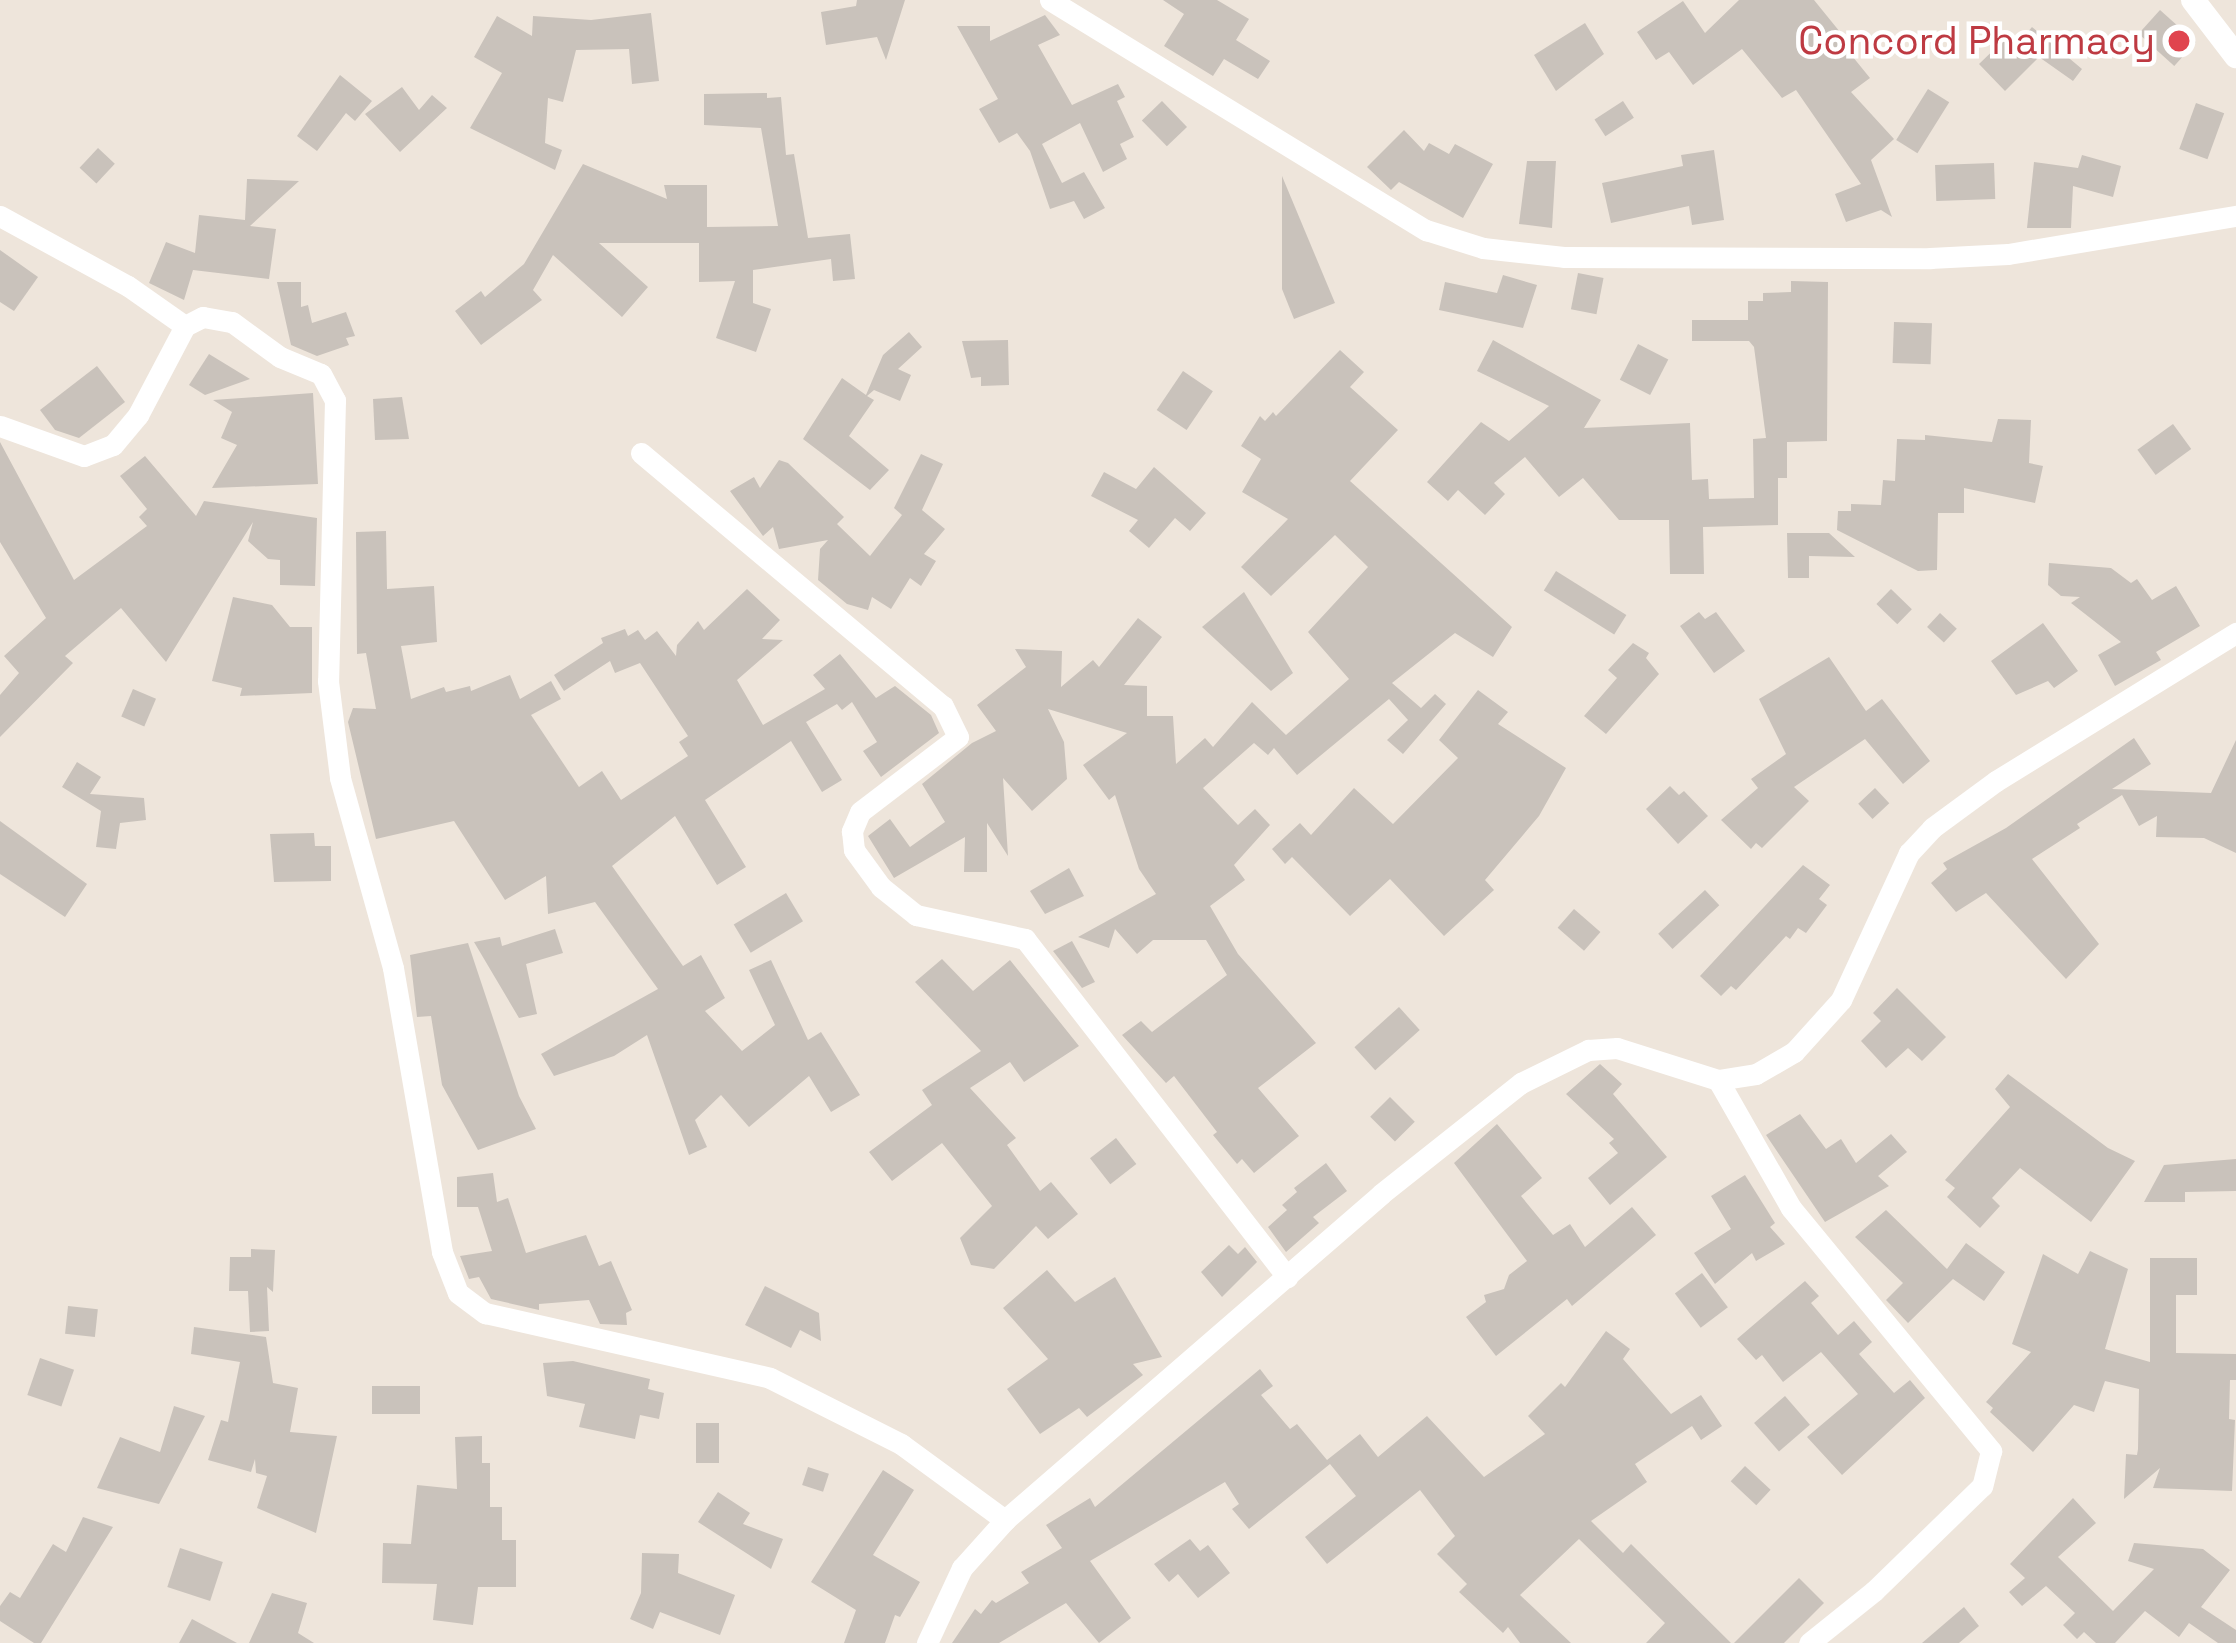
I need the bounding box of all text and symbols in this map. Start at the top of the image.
place label: Concord Pharmacy [1798,18,2155,64]
marker: Concord Pharmacy [2166,28,2192,54]

